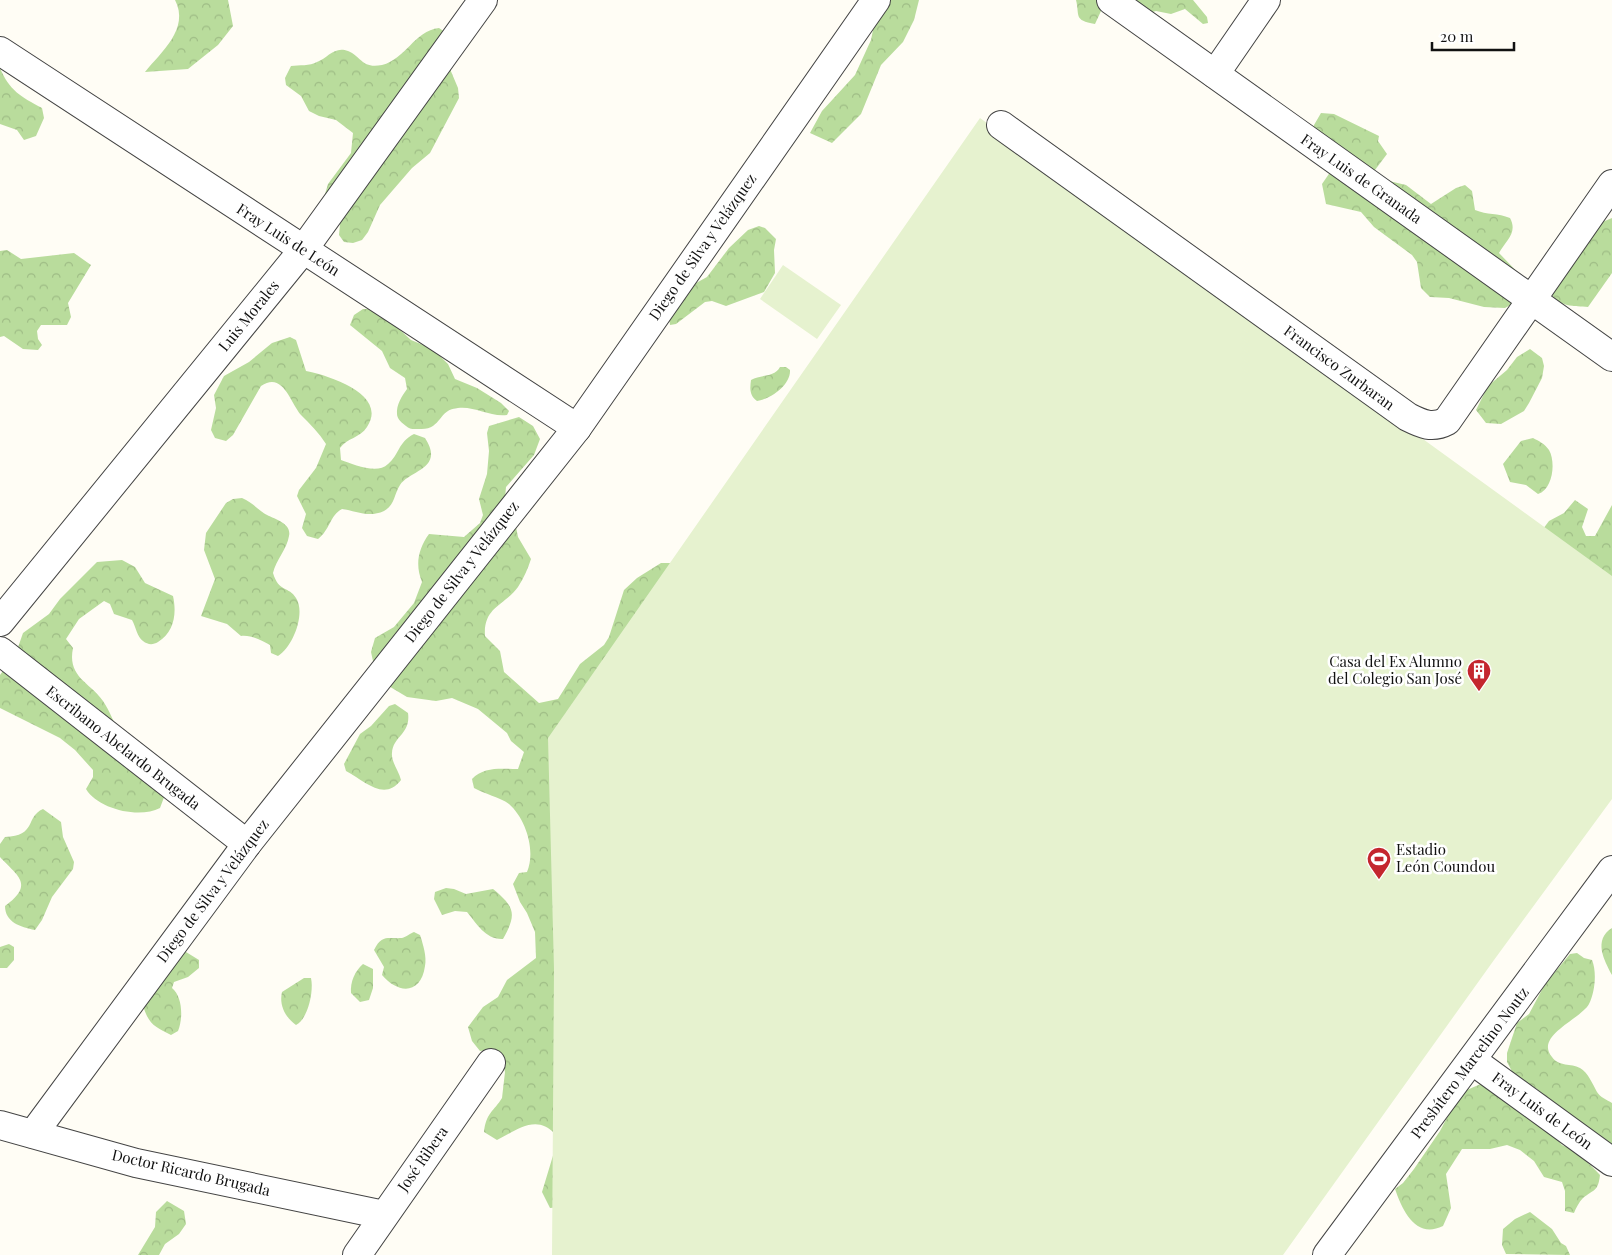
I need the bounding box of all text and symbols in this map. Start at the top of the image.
scale bar [1432,20,1514,52]
text: 20 m [1440,26,1474,46]
street label: Fray Luis de Granada [1297,129,1426,228]
street label: Diego de Silva y Velázquez [644,169,760,324]
street label: Fray Luis de León [233,198,344,280]
street label: Luis Morales [213,276,283,355]
street label: Francisco Zurbaran [1280,320,1399,414]
street label: Diego de Silva y Velázquez [400,496,523,646]
place label: Casa del Ex Alumno del Colegio San José [1328,651,1462,688]
building icon: Casa del Ex Alumno del Colegio San José [1466,658,1492,692]
street label: Escribano Abelardo Brugada [42,681,205,814]
street label: Diego de Silva y Velázquez [152,815,273,966]
place label: Estadio León Coundou [1396,839,1495,876]
sports icon: Estadio León Coundou [1366,846,1392,880]
street label: Presbítero Marcelino Noutz [1406,983,1533,1142]
street label: Fray Luis de León [1488,1067,1597,1153]
street label: José Ribera [392,1121,452,1196]
street label: Doctor Ricardo Brugada [110,1144,273,1200]

